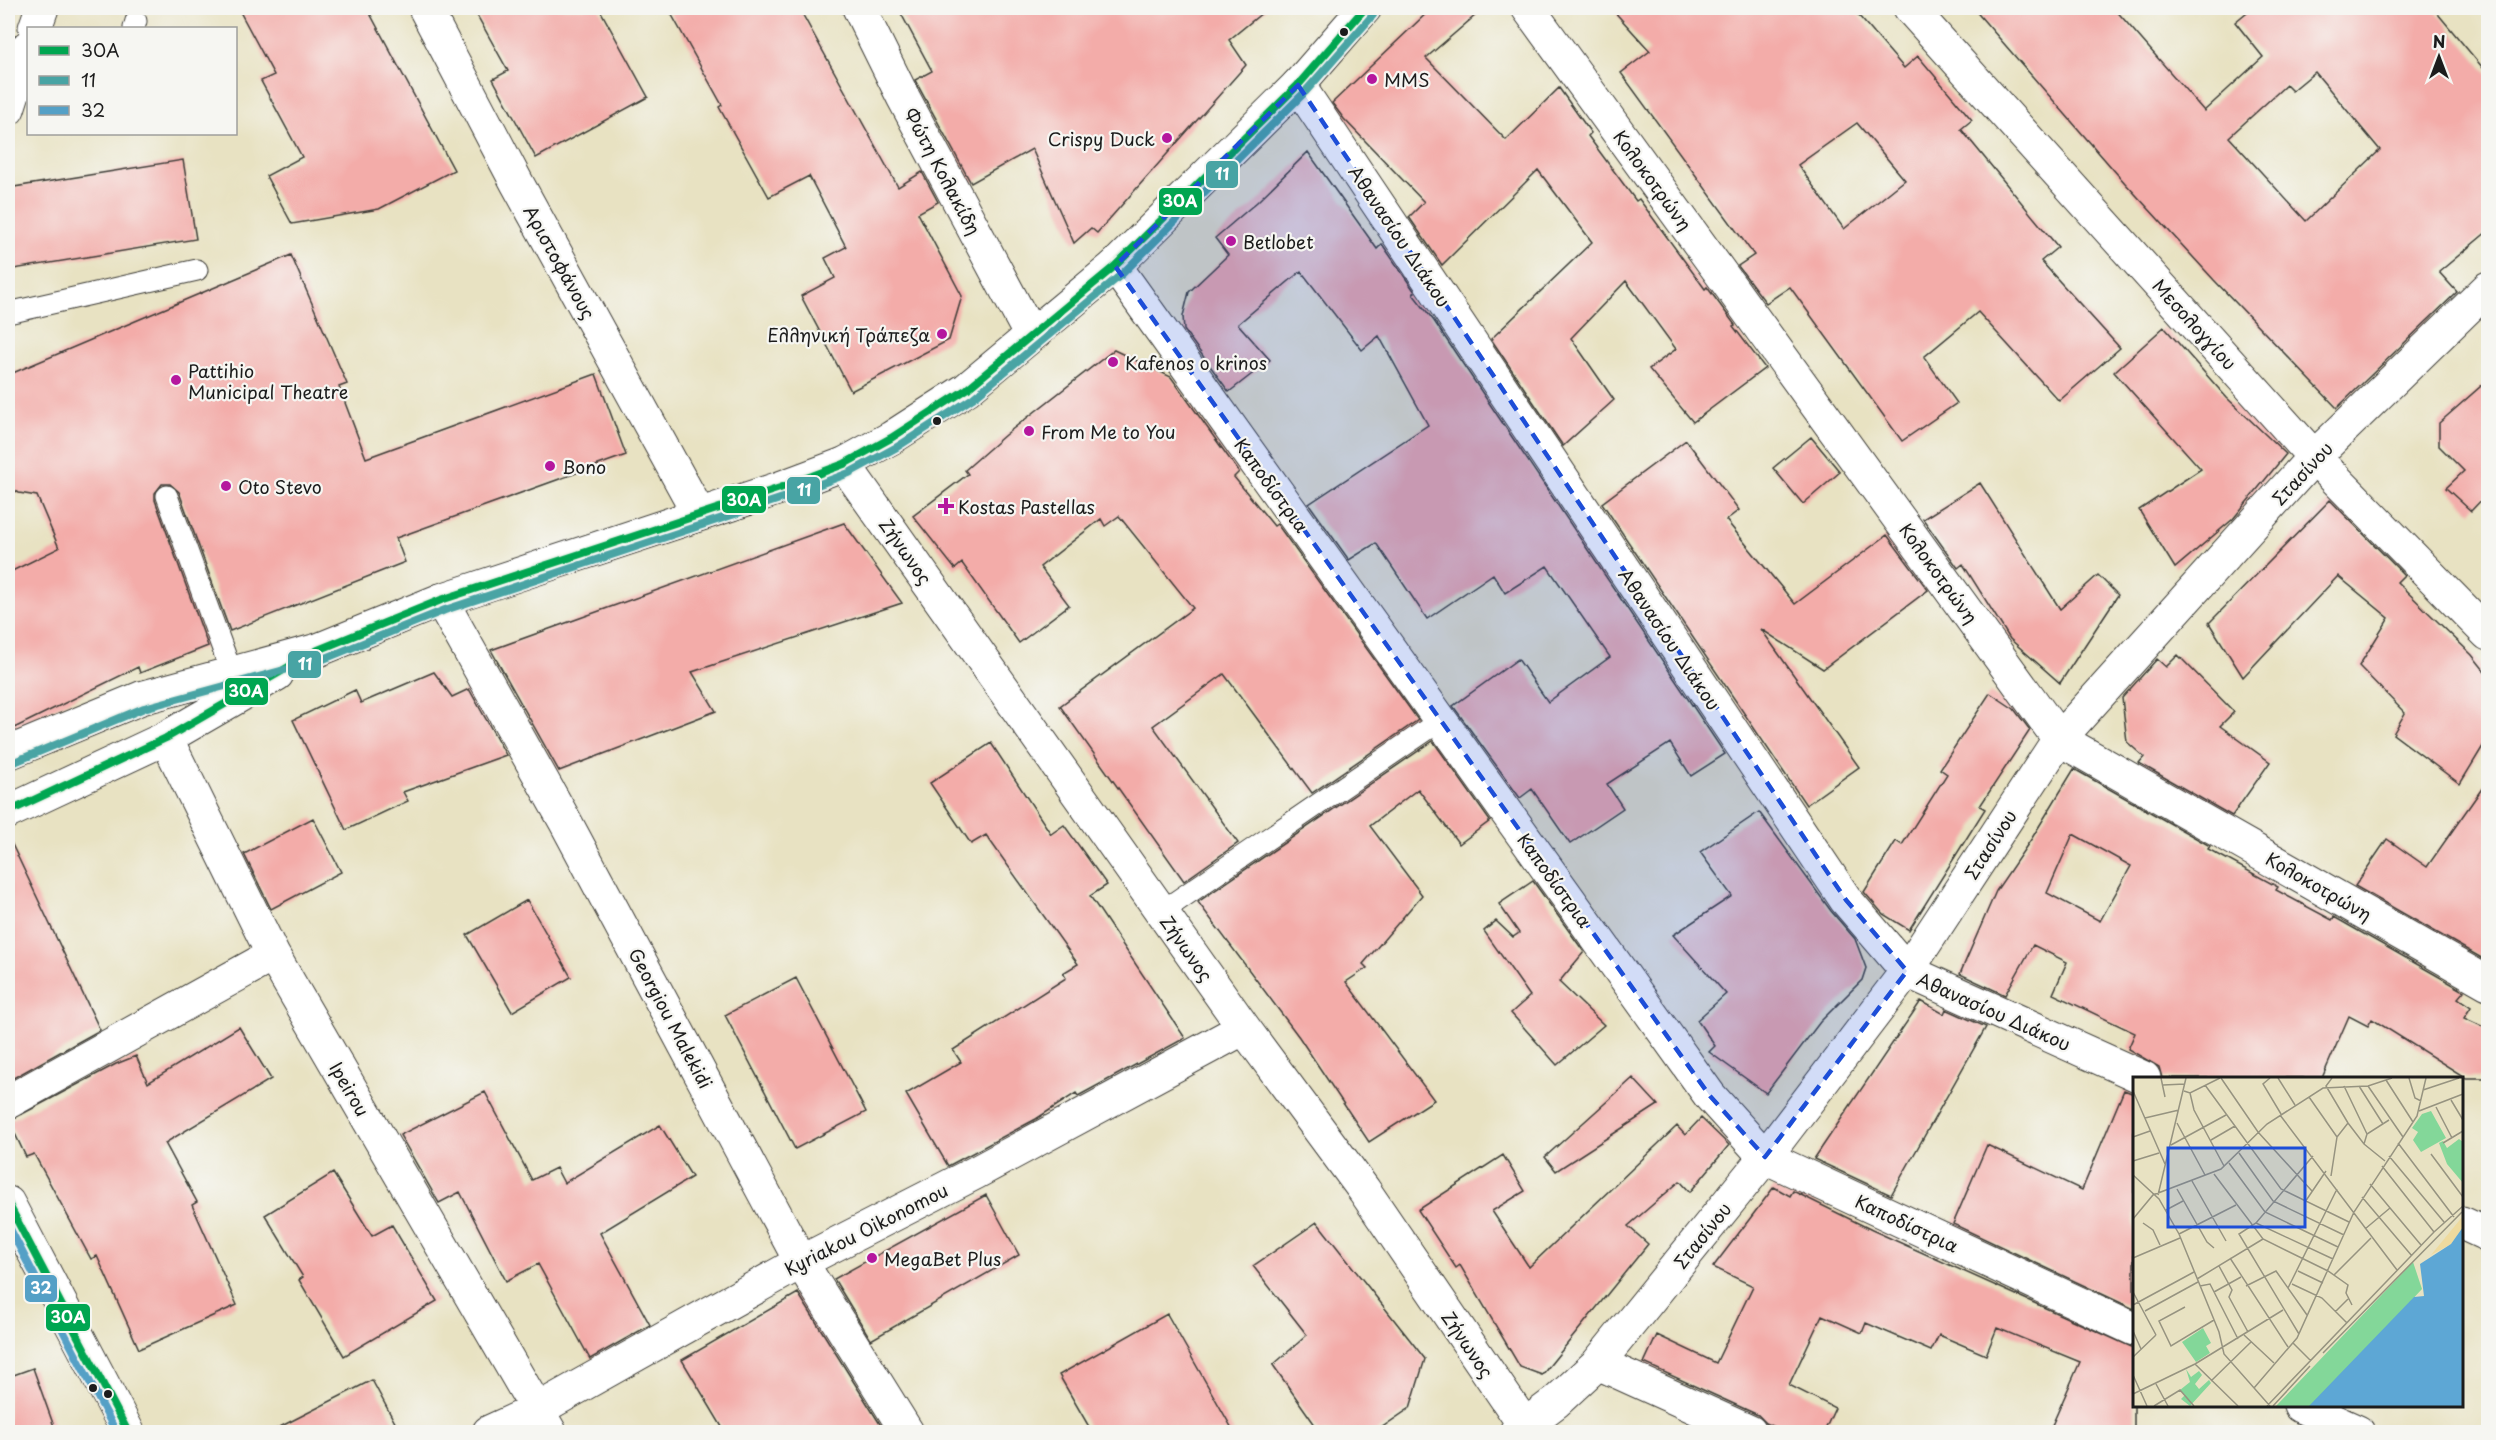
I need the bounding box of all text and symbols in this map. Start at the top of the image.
unlabelled marker [1338,26,1350,38]
legend [27,27,237,135]
north arrow [2409,27,2469,87]
text: N [2433,29,2445,53]
text: 30A [81,36,120,63]
text: 11 [81,66,96,93]
place label: MMS [1384,66,1429,93]
marker: MMS [1365,72,1379,86]
text: 32 [81,96,105,123]
street label: Φώτη Κολακίδη [898,103,988,239]
street label: Κολοκοτρώνη [1607,124,1699,236]
place label: Crispy Duck [1048,125,1155,152]
marker: Crispy Duck [1160,131,1174,145]
line badge: 11 [1205,160,1239,189]
street label: Αθανασίου Διάκου [1342,160,1458,312]
text: 11 [1215,161,1229,185]
line badge: 30A [1158,187,1203,216]
text: 30A [1163,188,1198,212]
street label: Αριστοφάνους [518,200,602,324]
place label: Betlobet [1243,228,1314,255]
marker: Betlobet [1224,234,1238,248]
street label: Μεσολογγίου [2147,273,2243,375]
place label: Ελληνική Τράπεζα [767,321,930,348]
marker: Ελληνική Τράπεζα [935,327,949,341]
place label: Kafenos o krinos [1125,349,1267,376]
marker: Kafenos o krinos [1106,355,1120,369]
place label: Pattihio Municipal Theatre [188,357,348,405]
marker: Pattihio Municipal Theatre [169,373,183,387]
unlabelled marker [931,415,943,427]
place label: From Me to You [1041,418,1175,445]
marker: From Me to You [1022,424,1036,438]
street label: Καποδίστρια [1228,432,1316,538]
street label: Στασίνου [2265,435,2339,511]
place label: Bono [562,453,606,480]
marker: Bono [543,459,557,473]
place label: Oto Stevo [238,473,322,500]
line badge: 11 [786,476,821,505]
text: 11 [797,477,811,501]
marker: Oto Stevo [219,479,233,493]
line badge: 30A [721,485,767,514]
text: 30A [727,487,762,511]
place label: Kostas Pastellas [958,493,1095,520]
marker: Kostas Pastellas [939,499,953,513]
street label: Ζήνωνος [873,512,939,590]
street label: Κολοκοτρώνη [1893,517,1985,629]
street label: Αθανασίου Διάκου [1612,563,1728,715]
line badge: 11 [287,650,322,679]
text: 11 [298,651,312,675]
line badge: 30A [224,677,269,706]
text: 30A [229,678,264,702]
street label: Στασίνου [1957,804,2023,884]
street label: Καποδίστρια [1511,827,1599,933]
street label: Κολοκοτρώνη [2261,845,2377,927]
street label: Ζήνωνος [1154,909,1220,987]
street label: Georgiou Malekidi [622,943,720,1093]
street label: Αθανασίου Διάκου [1913,965,2075,1057]
street label: Ipeirou [324,1057,376,1121]
inset map [2133,1077,2463,1407]
street label: Kyriakou Oikonomou [780,1176,952,1282]
street label: Καποδίστρια [1851,1187,1963,1259]
street label: Στασίνου [1667,1196,1737,1274]
place label: MegaBet Plus [884,1245,1001,1272]
marker: MegaBet Plus [865,1251,879,1265]
line badge: 32 [24,1274,58,1303]
text: 32 [30,1275,52,1299]
line badge: 30A [45,1303,91,1332]
text: 30A [51,1304,86,1328]
street label: Ζήνωνος [1436,1305,1500,1383]
unlabelled marker [87,1382,99,1394]
unlabelled marker [102,1388,114,1400]

